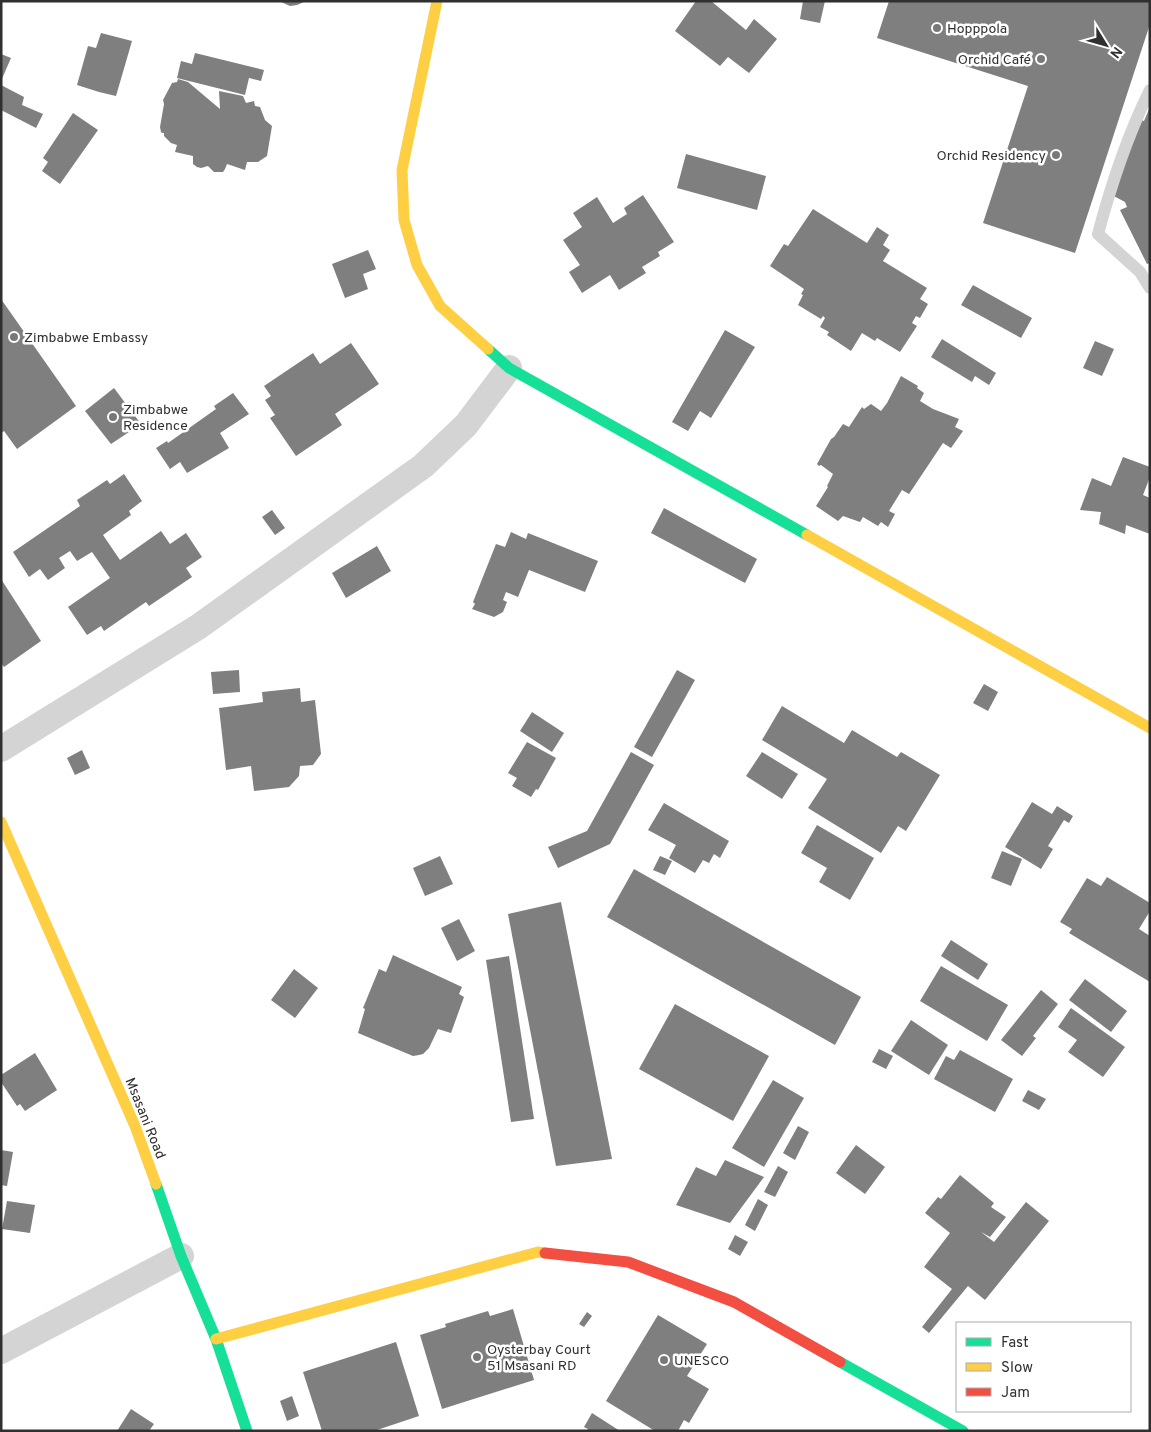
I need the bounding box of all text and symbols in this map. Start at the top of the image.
north arrow [1081,20,1131,70]
place label: Hopppola [947,21,1007,38]
marker: Hopppola [931,22,943,34]
text: N [1105,43,1125,61]
place label: Orchid Café [958,52,1031,69]
marker: Orchid Café [1035,53,1047,65]
place label: Orchid Residency [936,148,1046,165]
marker: Orchid Residency [1050,149,1062,161]
place label: Zimbabwe Embassy [24,330,148,347]
marker: Zimbabwe Embassy [8,331,20,343]
place label: Zimbabwe Residence [123,402,188,435]
marker: Zimbabwe Residence [107,411,119,423]
street label: Msasani Road [121,1076,169,1162]
legend [956,1322,1131,1412]
text: Fast [1001,1334,1029,1353]
place label: Oysterbay Court 51 Msasani RD [487,1342,591,1375]
marker: Oysterbay Court 51 Msasani RD [471,1351,483,1363]
place label: UNESCO [674,1353,729,1370]
marker: UNESCO [658,1354,670,1366]
text: Slow [1001,1359,1033,1378]
text: Jam [1001,1384,1030,1403]

